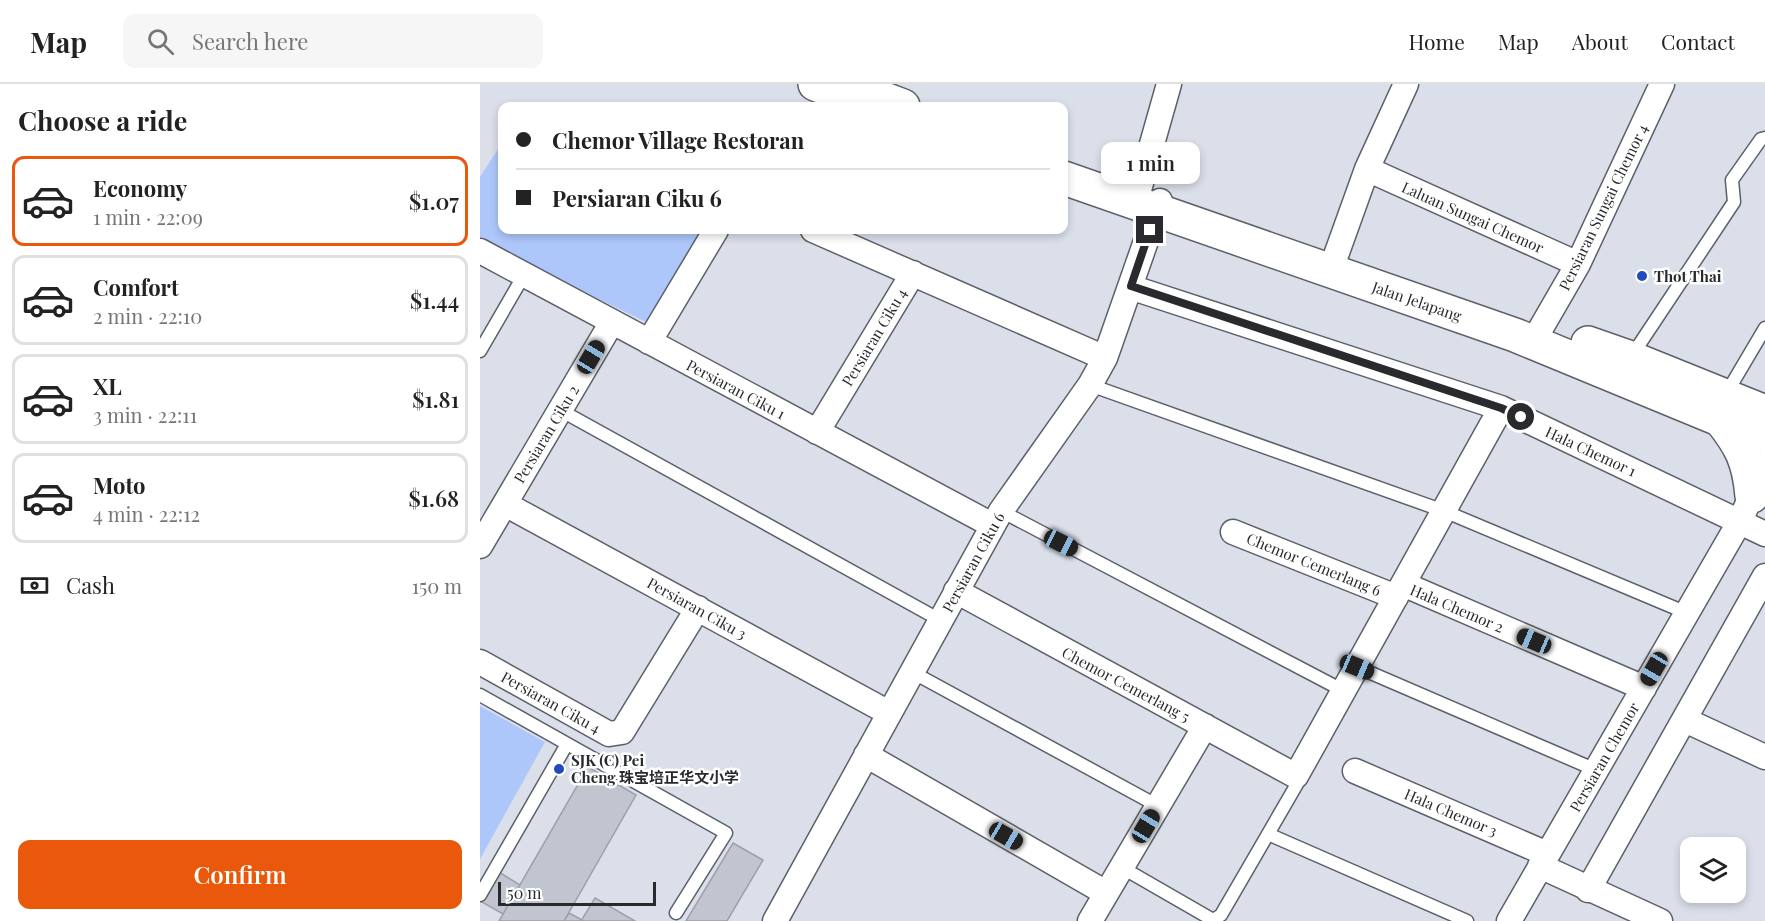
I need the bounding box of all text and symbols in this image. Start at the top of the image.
search box [123,14,543,68]
text: Map [30,23,87,60]
icon: search [144,25,177,58]
text: Search here [192,26,308,56]
text: Home [1409,27,1465,55]
text: Map [1498,27,1539,55]
text: About [1572,27,1628,55]
text: Contact [1661,27,1735,55]
text: Choose a ride [18,102,187,138]
street label: Persiaran Sungai Chemor 4 [1554,121,1652,293]
text: Chemor Village Restoran [552,125,804,155]
callout: 1 min [1100,143,1200,185]
text: 1 min [1126,149,1175,176]
text: Economy [93,173,187,203]
icon: car [21,174,75,228]
street label: Laluan Sungai Chemor [1399,177,1547,257]
text: Persiaran Ciku 6 [552,183,722,213]
text: $1.07 [409,186,459,216]
text: 1 min · 22:09 [93,203,203,230]
route end [1136,216,1163,243]
place label: Thot Thai [1654,266,1722,286]
marker: Thot Thai [1635,269,1649,283]
text: Comfort [93,272,179,302]
icon: car [21,273,75,327]
street label: Jalan Jelapang [1369,276,1464,326]
street label: Persiaran Ciku 4 [837,284,911,390]
text: $1.44 [410,285,459,315]
text: 2 min · 22:10 [93,302,202,329]
car [574,337,608,377]
street label: Persiaran Ciku 1 [683,355,789,424]
text: XL [93,371,122,401]
icon: car [21,372,75,426]
street label: Persiaran Ciku 2 [509,381,583,487]
text: $1.81 [412,384,459,414]
text: 3 min · 22:11 [93,401,197,428]
route start [1507,403,1534,430]
street label: Hala Chemor 1 [1542,421,1640,481]
text: Moto [93,470,146,500]
icon: car [21,471,75,525]
text: $1.68 [409,483,459,513]
text: 4 min · 22:12 [93,500,200,527]
street label: Persiaran Ciku 6 [937,508,1009,616]
car [1041,527,1081,559]
street label: Chemor Cemerlang 6 [1244,528,1385,600]
icon: cash [18,569,51,602]
text: Cash [66,570,115,600]
text: 150 m [412,572,462,599]
street label: Persiaran Ciku 3 [644,572,750,644]
street label: Hala Chemor 2 [1407,579,1507,637]
car [1514,626,1554,656]
street label: Chemor Cemerlang 5 [1059,642,1193,726]
car [1637,649,1671,689]
car [1337,652,1377,682]
street label: Persiaran Ciku 4 [498,666,604,738]
street label: Persiaran Chemor [1565,698,1644,815]
place label: SJK (C) Pei Cheng 珠宝培正华文小学 [571,750,739,787]
marker: SJK (C) Pei Cheng 珠宝培正华文小学 [552,762,566,776]
street label: Hala Chemor 3 [1401,783,1501,841]
car [1129,806,1163,846]
car [986,819,1026,853]
map controls [1680,837,1746,903]
button: layers [1680,837,1746,903]
button: Confirm [18,840,462,909]
scale bar [498,879,656,906]
text: 50 m [507,882,541,903]

